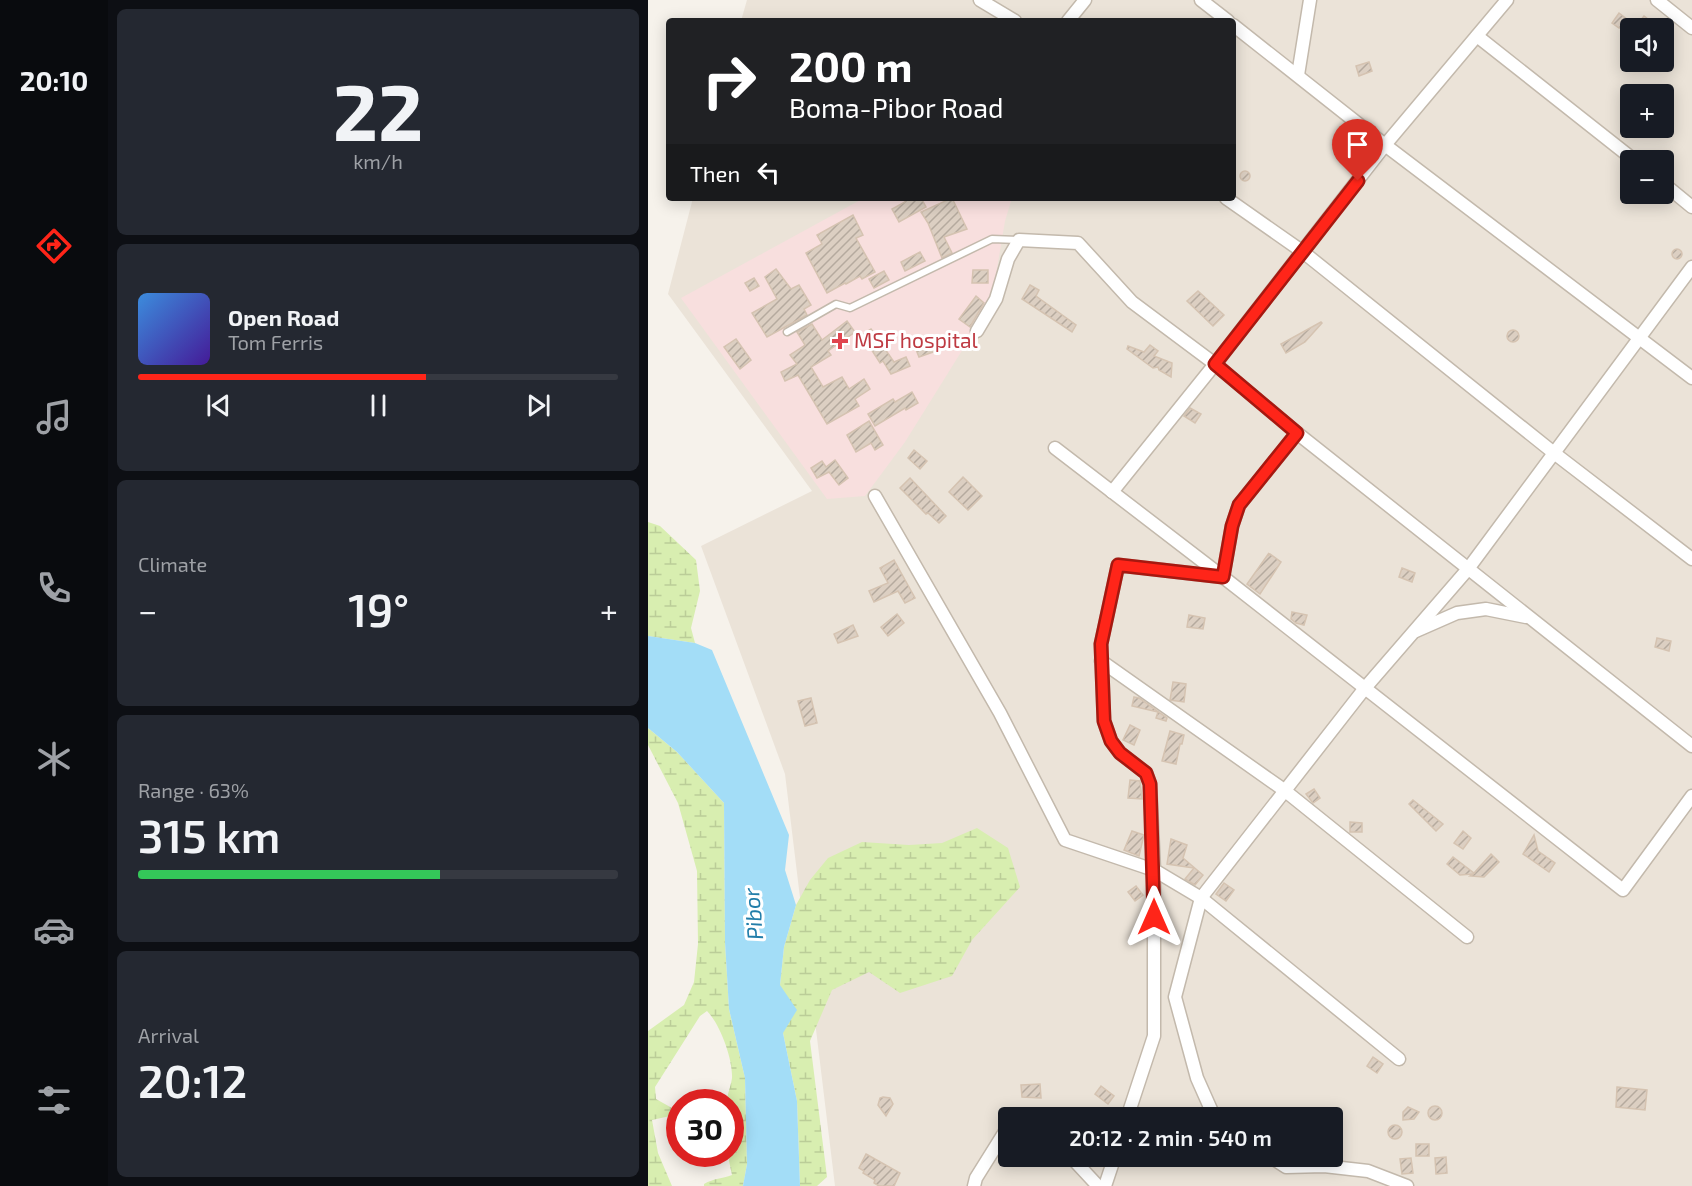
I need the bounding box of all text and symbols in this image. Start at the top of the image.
map controls [1620,18,1674,204]
button: sound [1620,18,1674,72]
text: 200 m [789,40,912,90]
icon: right [690,42,768,120]
text: 22 [333,63,423,157]
text: 20:10 [20,64,88,96]
button: + [1620,84,1674,138]
text: Boma-Pibor Road [789,91,1004,123]
pin [1332,119,1383,181]
icon: arrive [1341,128,1374,161]
text: km/h [353,149,403,173]
button: − [1620,150,1674,204]
icon: left [752,156,785,189]
text: Then [690,160,740,186]
icon: directions [33,225,75,267]
text: Open Road [228,304,340,330]
place label: MSF hospital [854,327,979,352]
text: Tom Ferris [228,330,323,354]
marker: MSF hospital [831,332,849,350]
icon: previous [202,389,235,422]
icon: pause [362,389,395,422]
icon: next [522,389,555,422]
icon: music [33,396,75,438]
text: Climate [138,552,207,576]
icon: phone [33,567,75,609]
text: 19° [348,582,409,636]
text: − [138,590,157,630]
text: + [600,590,618,630]
icon: climate [33,738,75,780]
text: Range · 63% [138,778,249,802]
text: 315 km [138,808,280,862]
position arrow [1122,885,1186,949]
water label: Pibor [737,886,767,941]
icon: car [33,909,75,951]
text: Arrival [138,1023,199,1047]
text: 20:12 [138,1053,247,1107]
icon: filters [33,1079,75,1121]
speed limit sign: 30 [666,1089,744,1167]
text: 20:12 · 2 min · 540 m [1069,1124,1272,1150]

